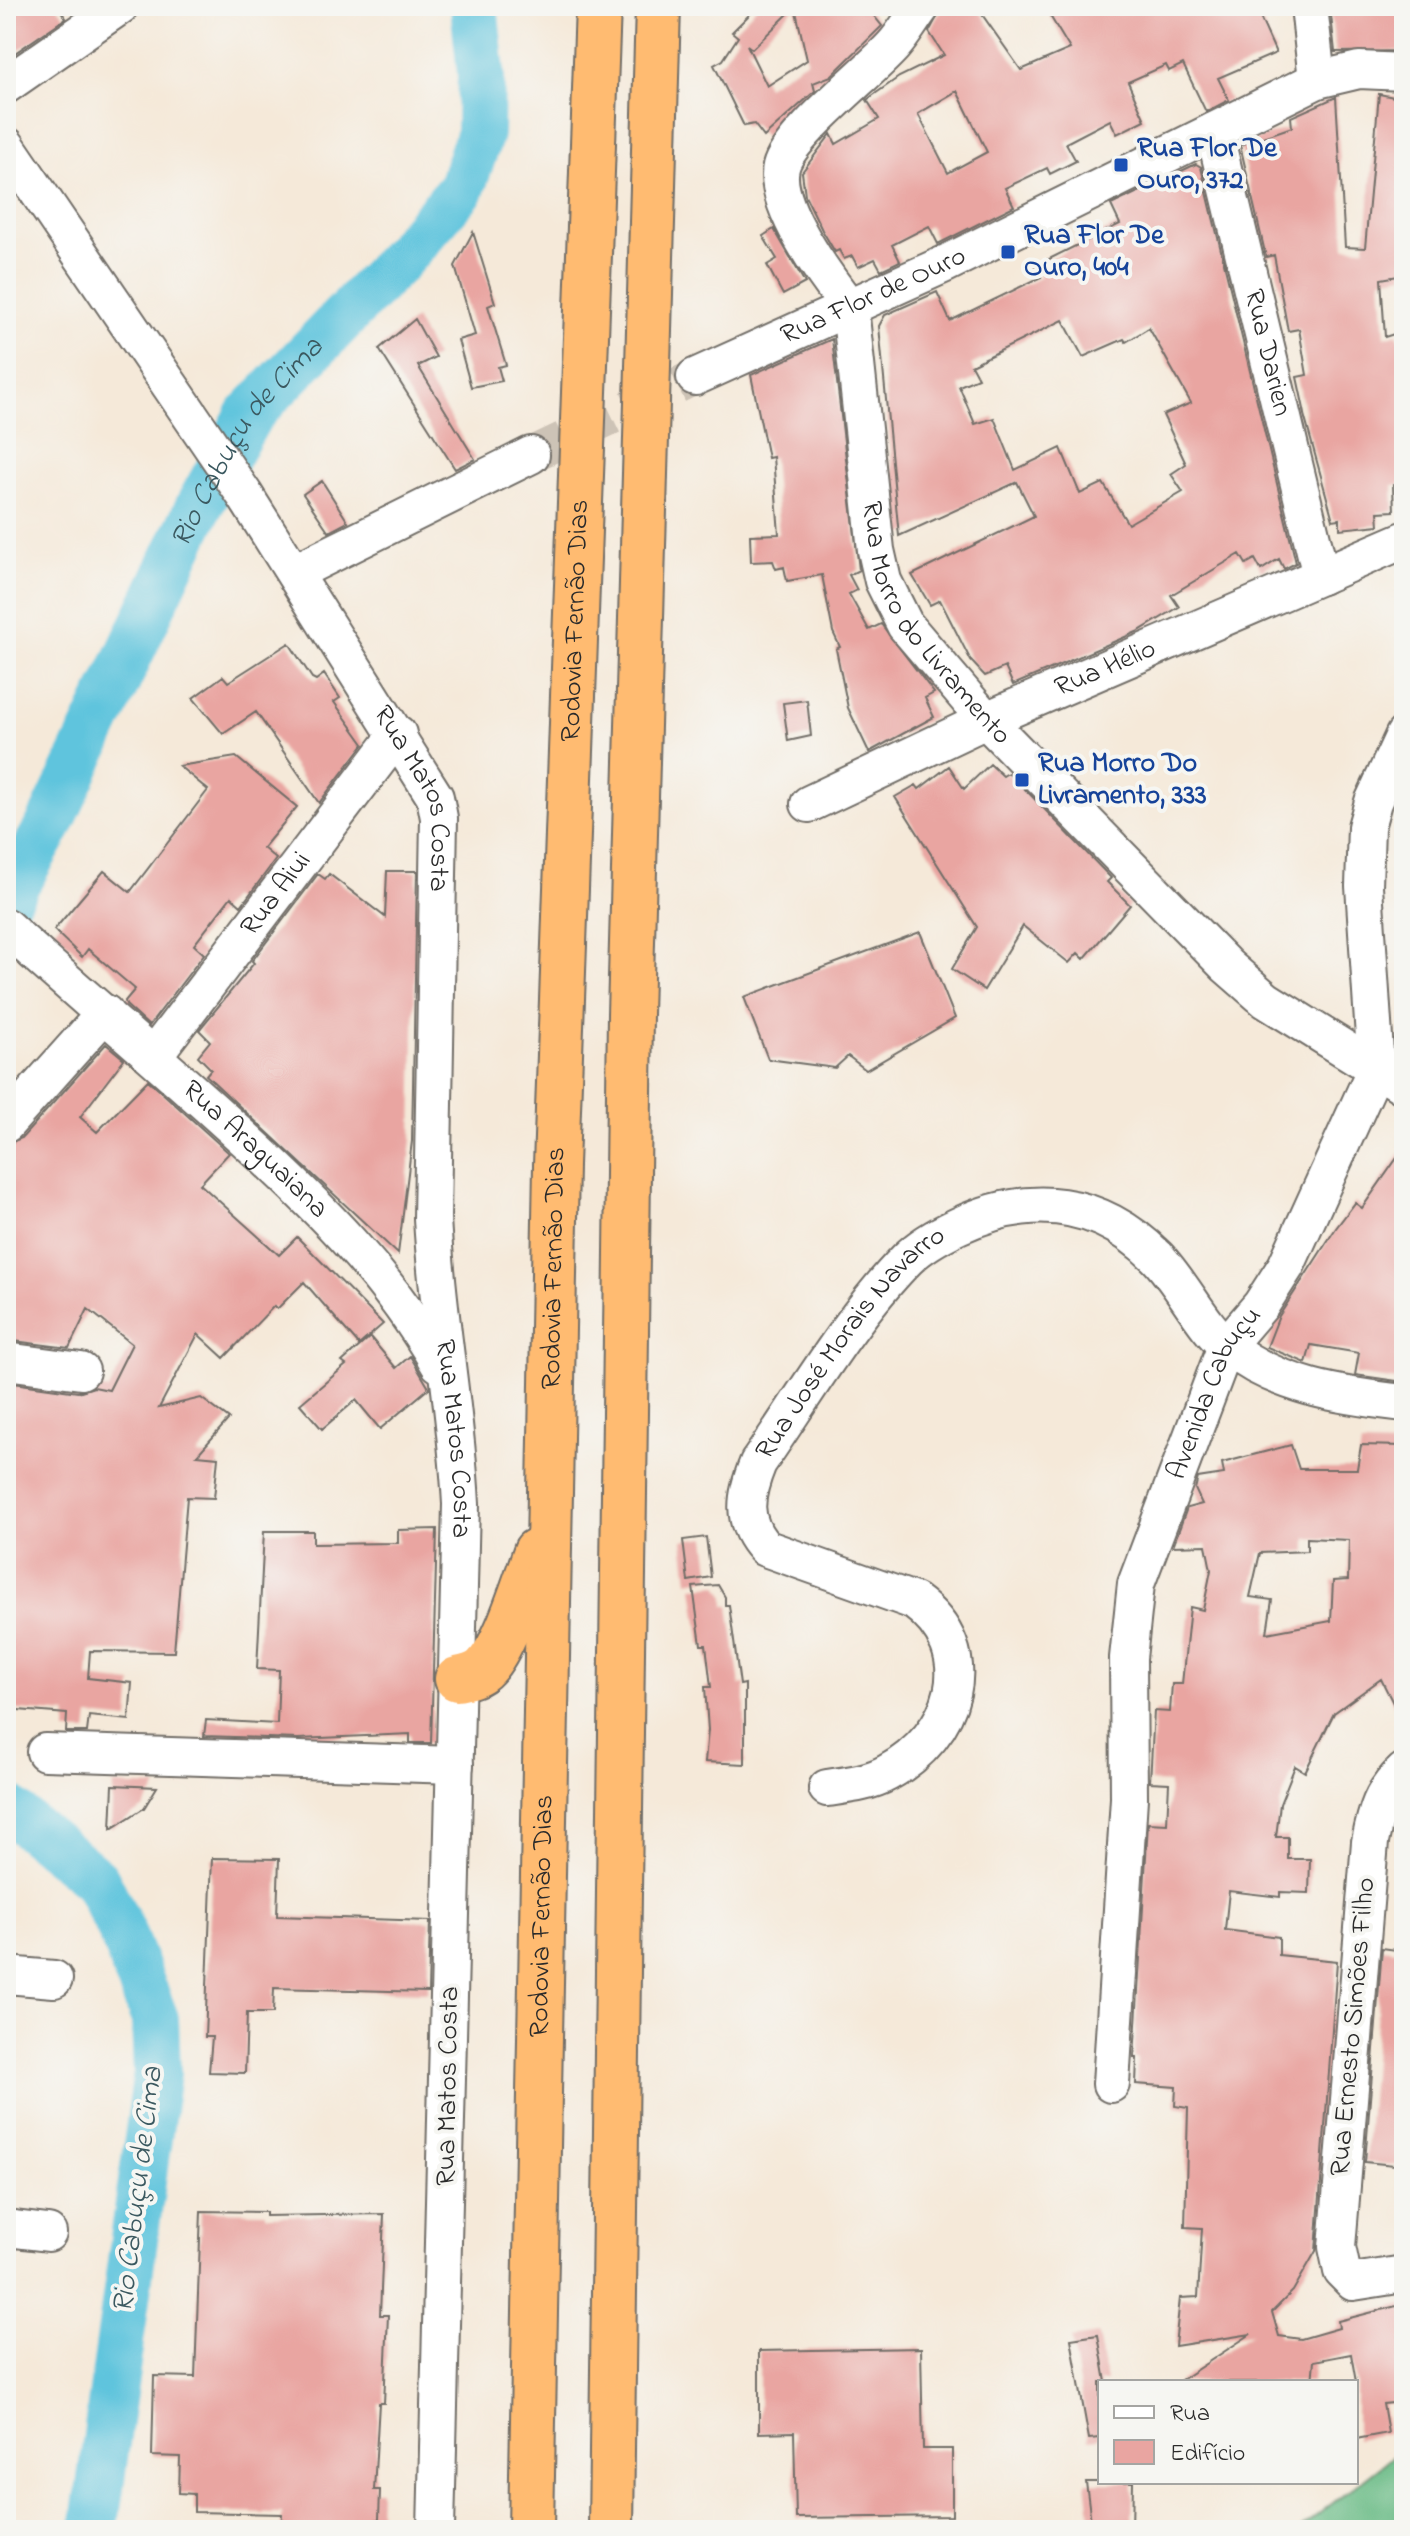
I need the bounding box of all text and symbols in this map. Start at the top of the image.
place label: Rua Flor De Ouro, 372 [1137,129,1278,202]
marker: Rua Flor De Ouro, 372 [1112,156,1130,174]
place label: Rua Flor De Ouro, 404 [1024,216,1165,289]
street label: Rua Flor de Ouro [774,236,973,356]
marker: Rua Flor De Ouro, 404 [999,243,1017,261]
street label: Rua Darien [1232,285,1302,420]
water label: Rio Cabuçu de Cima [161,327,335,555]
street label: Rodovia Fernão Dias [551,499,601,742]
street label: Rua Morro do Livramento [850,499,1021,755]
street label: Rua Hélio [1048,629,1163,708]
street label: Rua Matos Costa [362,698,460,892]
place label: Rua Morro Do Livramento, 333 [1038,744,1207,817]
marker: Rua Morro Do Livramento, 333 [1013,771,1031,789]
street label: Rua Aiui [231,843,322,945]
street label: Rua Araguaiana [173,1071,338,1228]
street label: Rodovia Fernão Dias [531,1146,577,1390]
street label: Rua José Morais Navarro [745,1216,953,1468]
street label: Avenida Cabuçu [1157,1297,1272,1485]
street label: Rua Matos Costa [423,1337,482,1539]
street label: Rodovia Fernão Dias [520,1795,565,2038]
street label: Rua Ernesto Simões Filho [1321,1876,1387,2178]
street label: Rua Matos Costa [427,1986,471,2186]
water label: Rio Cabuçu de Cima [102,2064,176,2316]
legend [1098,2380,1358,2484]
text: Rua [1170,2397,1210,2432]
text: Edifício [1170,2437,1245,2472]

